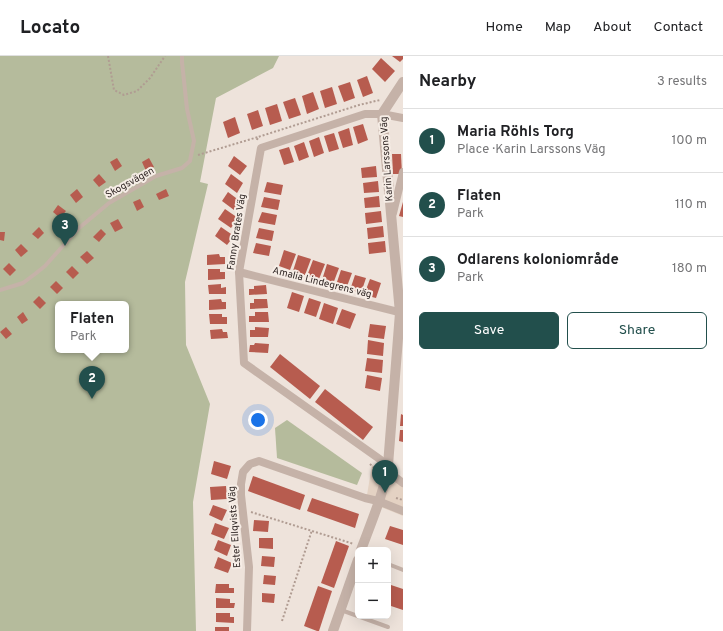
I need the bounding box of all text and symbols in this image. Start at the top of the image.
text: Locato [20,16,80,40]
text: Home [486,19,523,36]
text: Map [545,19,571,36]
text: About [593,19,632,36]
text: Contact [654,19,703,36]
text: Nearby [419,71,476,93]
text: 3 results [657,74,707,90]
street label: Karin Larssons Väg [378,116,396,202]
text: Maria Röhls Torg [457,123,574,142]
text: 1 [429,133,435,149]
text: 100 m [671,133,707,149]
text: Place · Karin Larssons Väg [457,142,606,158]
street label: Skogsvägen [103,164,157,202]
text: Flaten [457,187,501,206]
street label: Fanny Brates Väg [225,193,249,271]
text: 2 [428,197,436,213]
text: 110 m [675,197,707,213]
text: Park [457,206,484,222]
pin: 3 [52,213,78,246]
text: Odlarens koloniområde [457,251,619,270]
text: 3 [428,261,436,277]
text: 180 m [672,261,707,277]
street label: Amalia Lindegrens väg [271,264,373,302]
text: Park [457,270,484,286]
popup [55,301,129,353]
text: Flaten [70,310,114,329]
button: Save [419,312,559,349]
button: Share [567,312,707,349]
text: Park [70,329,97,345]
pin: 2 [79,366,105,399]
your location [248,410,268,430]
pin: 1 [372,460,398,493]
street label: Ester Ellqvists Väg [226,486,244,568]
map controls [355,547,391,619]
button: + [355,547,391,583]
button: − [355,583,391,619]

